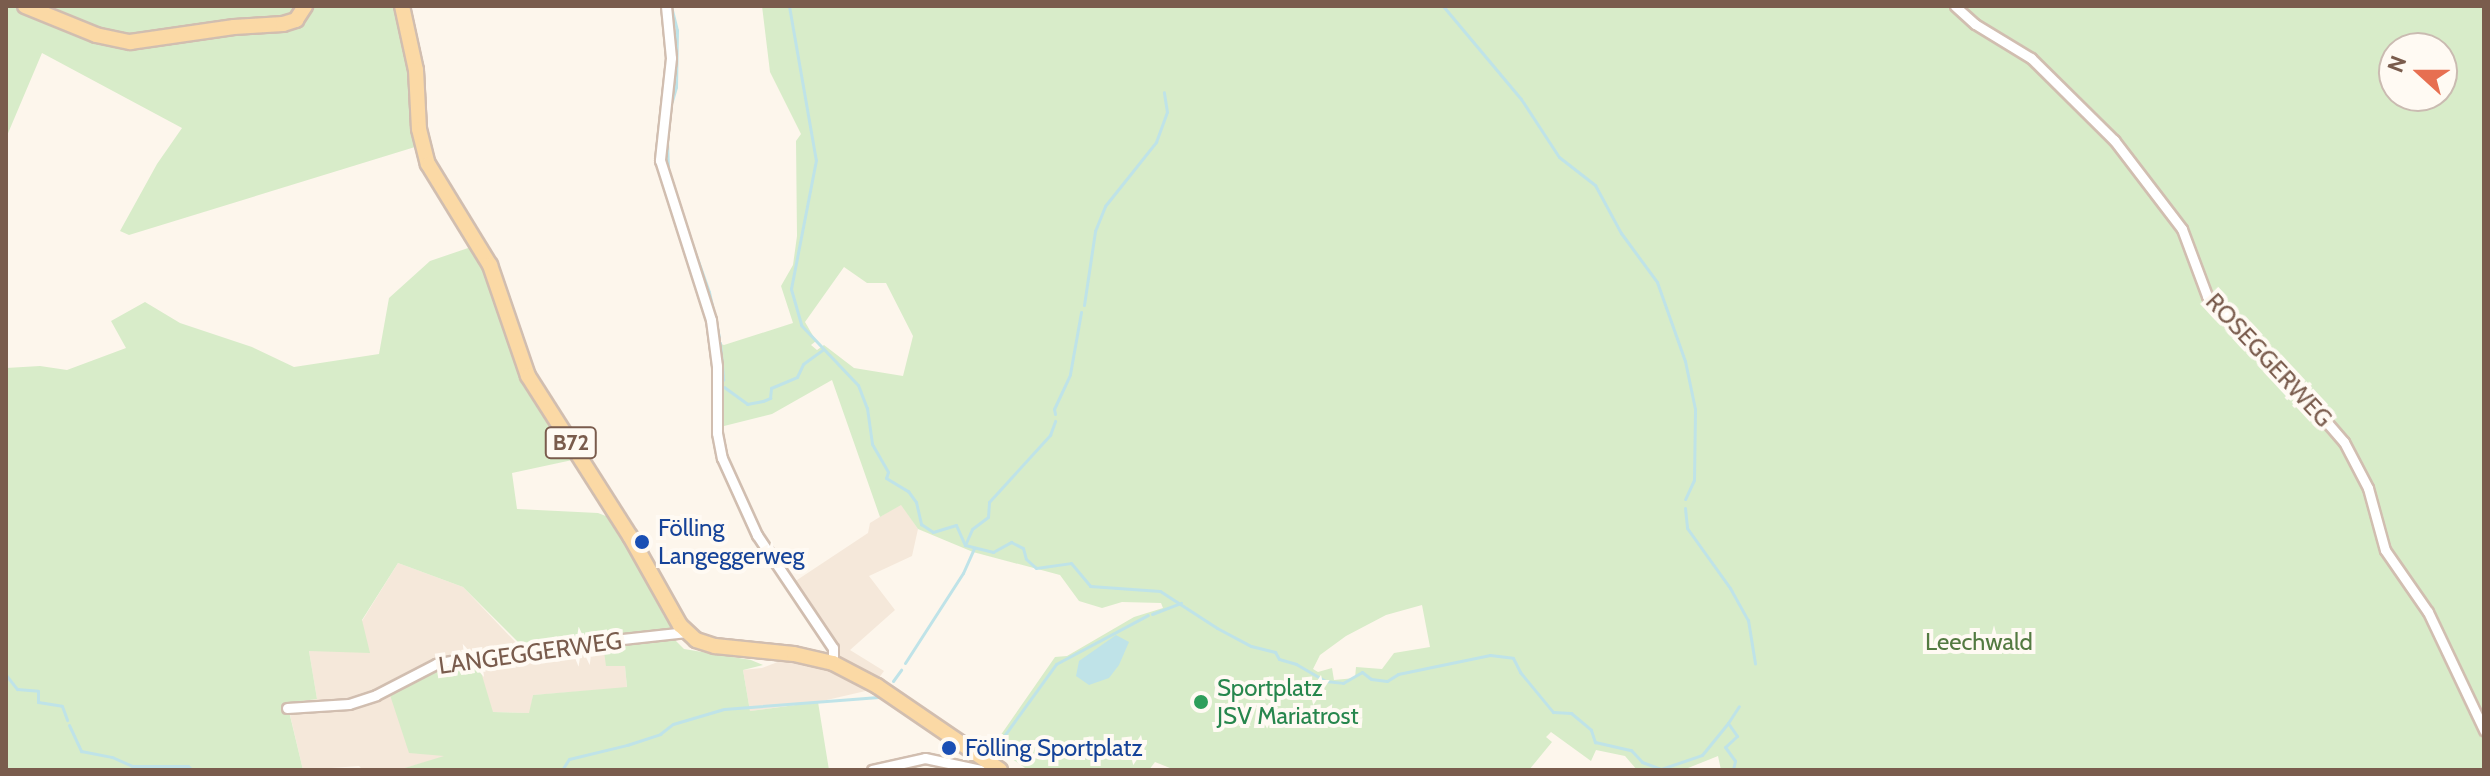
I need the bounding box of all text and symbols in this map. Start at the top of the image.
north arrow [2378,32,2458,112]
text: N [2382,52,2412,76]
street label: ROSEGGERWEG [2200,287,2338,433]
road number: B72 [543,425,599,461]
place label: Fölling Langeggerweg [658,514,804,570]
marker: Fölling Langeggerweg [633,533,651,551]
street label: LANGEGGERWEG [437,626,623,680]
park label: Leechwald [1925,628,2033,656]
place label: Sportplatz JSV Mariatrost [1217,674,1359,730]
marker: Sportplatz JSV Mariatrost [1192,693,1210,711]
place label: Fölling Sportplatz [965,734,1143,762]
marker: Fölling Sportplatz [940,739,958,757]

